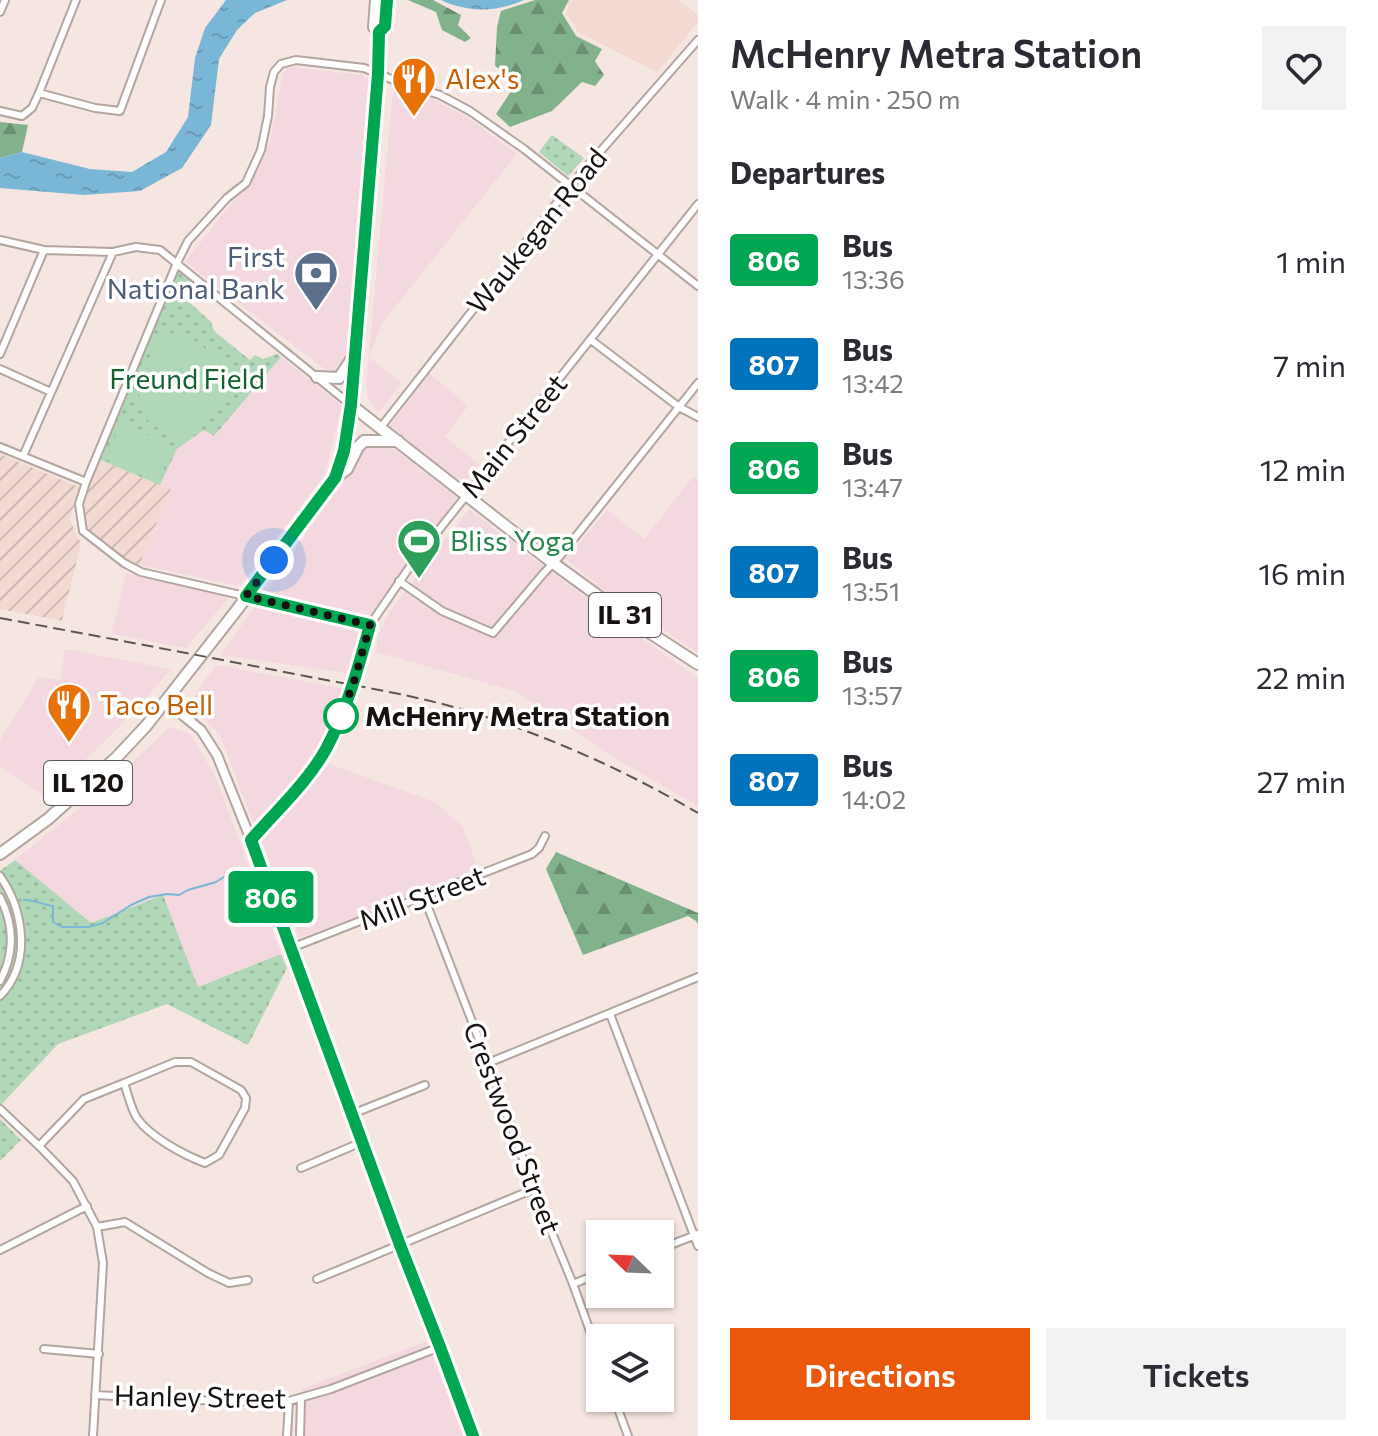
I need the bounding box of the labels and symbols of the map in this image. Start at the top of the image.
restaurant icon: Alex's [390,55,438,118]
place label: Alex's [445,61,520,95]
street label: Waukegan Road [459,141,613,320]
place label: First National Bank [107,239,285,305]
bank icon: First National Bank [292,249,340,312]
park label: Freund Field [109,361,265,395]
street label: Main Street [453,367,573,504]
sports icon: Bliss Yoga [395,517,443,580]
place label: Bliss Yoga [450,523,575,557]
your location [254,540,294,580]
road number: IL 31 [589,593,661,637]
restaurant icon: Taco Bell [45,681,93,744]
place label: Taco Bell [100,687,213,721]
place label: McHenry Metra Station [365,698,670,732]
marker: McHenry Metra Station [324,699,358,733]
road number: IL 120 [44,761,132,805]
street label: Mill Street [354,857,490,937]
line badge: 806 [225,871,317,923]
street label: Crestwood Street [457,1017,569,1239]
north arrow [586,1220,674,1308]
street label: Hanley Street [114,1378,286,1415]

